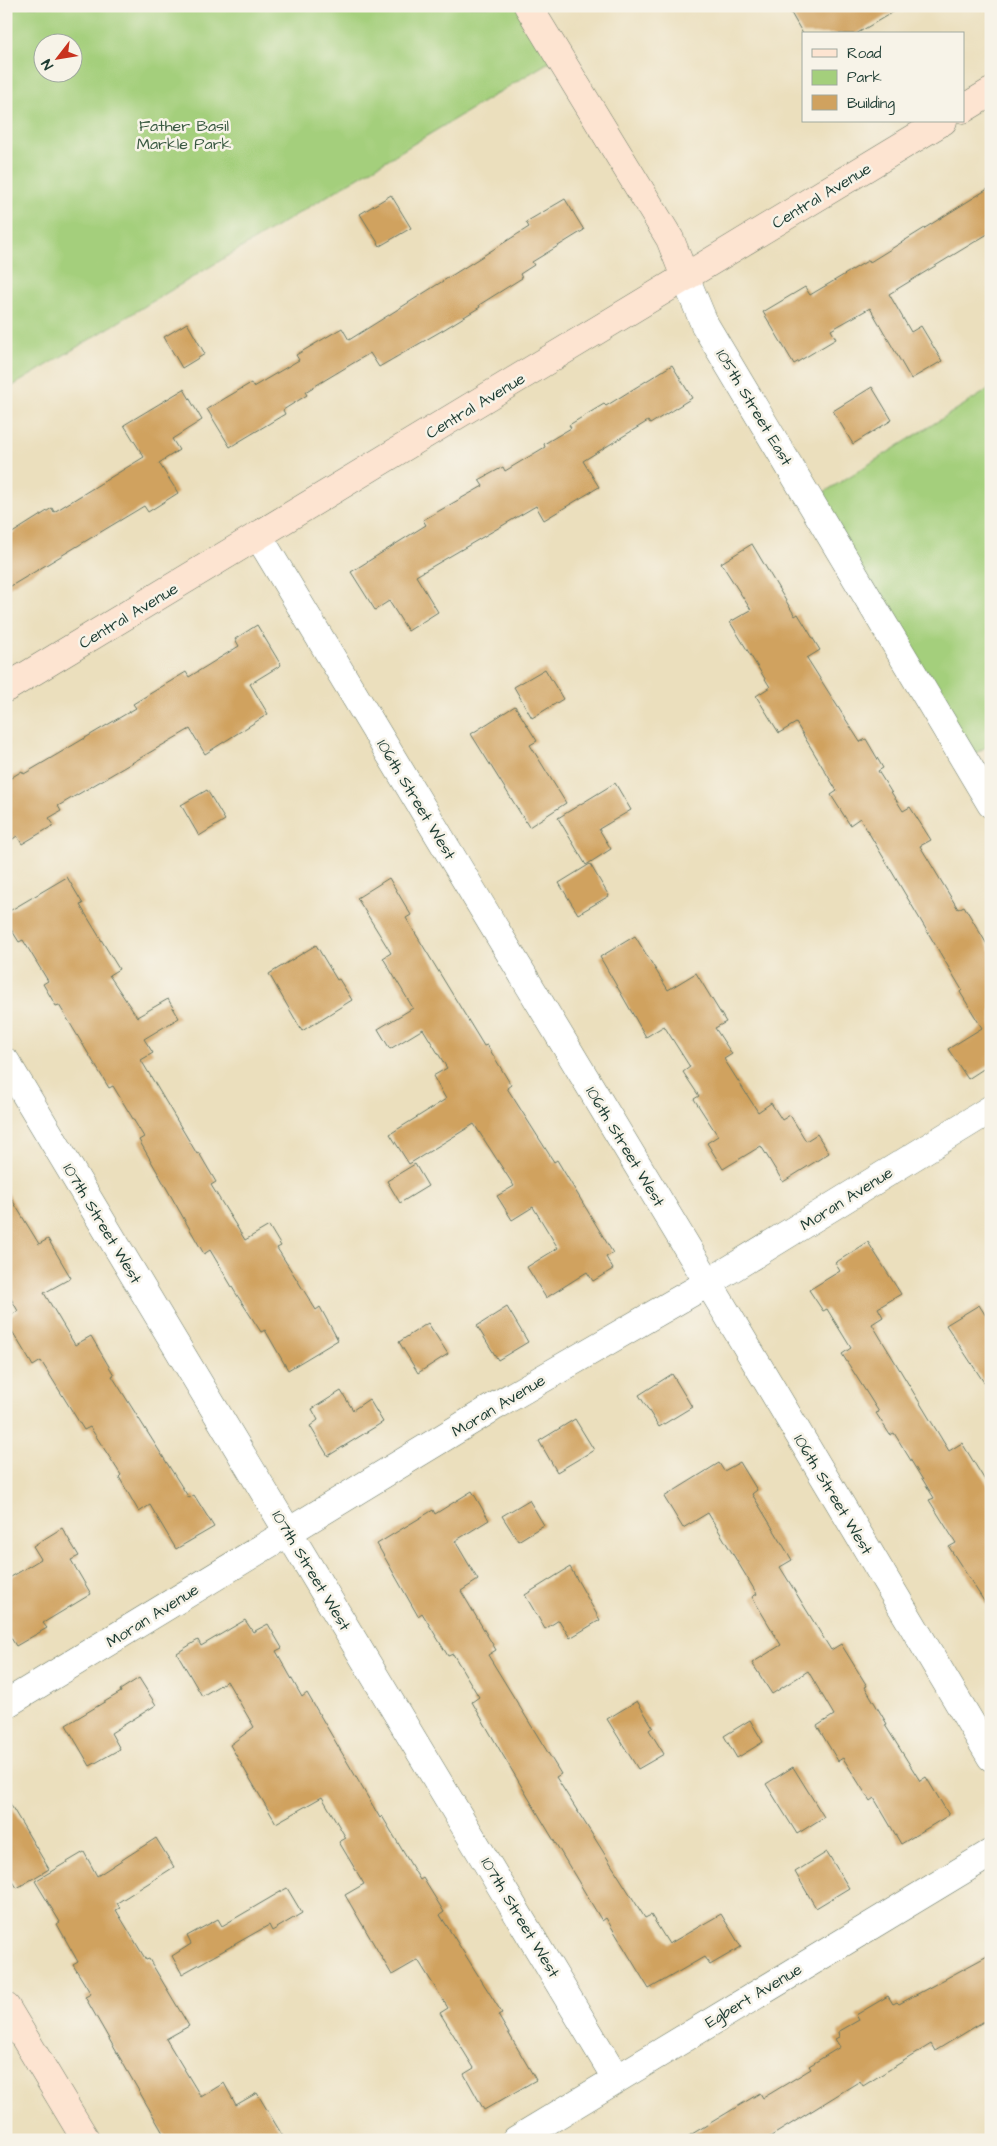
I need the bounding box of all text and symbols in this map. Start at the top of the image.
north arrow [32,32,82,82]
legend [802,32,964,122]
text: Road [847,43,882,64]
text: N [37,55,59,73]
text: Park [847,67,882,88]
text: Building [847,93,895,115]
park label: Father Basil Markle Park [137,115,231,155]
street label: Central Avenue [768,157,876,234]
street label: 105th Street East [711,345,798,470]
street label: Central Avenue [422,367,530,444]
street label: Central Avenue [75,577,183,654]
street label: 106th Street West [371,735,461,864]
street label: 106th Street West [580,1082,670,1211]
street label: 107th Street West [57,1159,147,1288]
street label: Moran Avenue [796,1161,897,1236]
street label: Moran Avenue [448,1369,550,1442]
street label: 106th Street West [788,1430,878,1559]
street label: 107th Street West [266,1506,356,1635]
street label: Moran Avenue [102,1578,203,1653]
street label: 107th Street West [475,1853,565,1982]
street label: Egbert Avenue [701,1958,807,2034]

